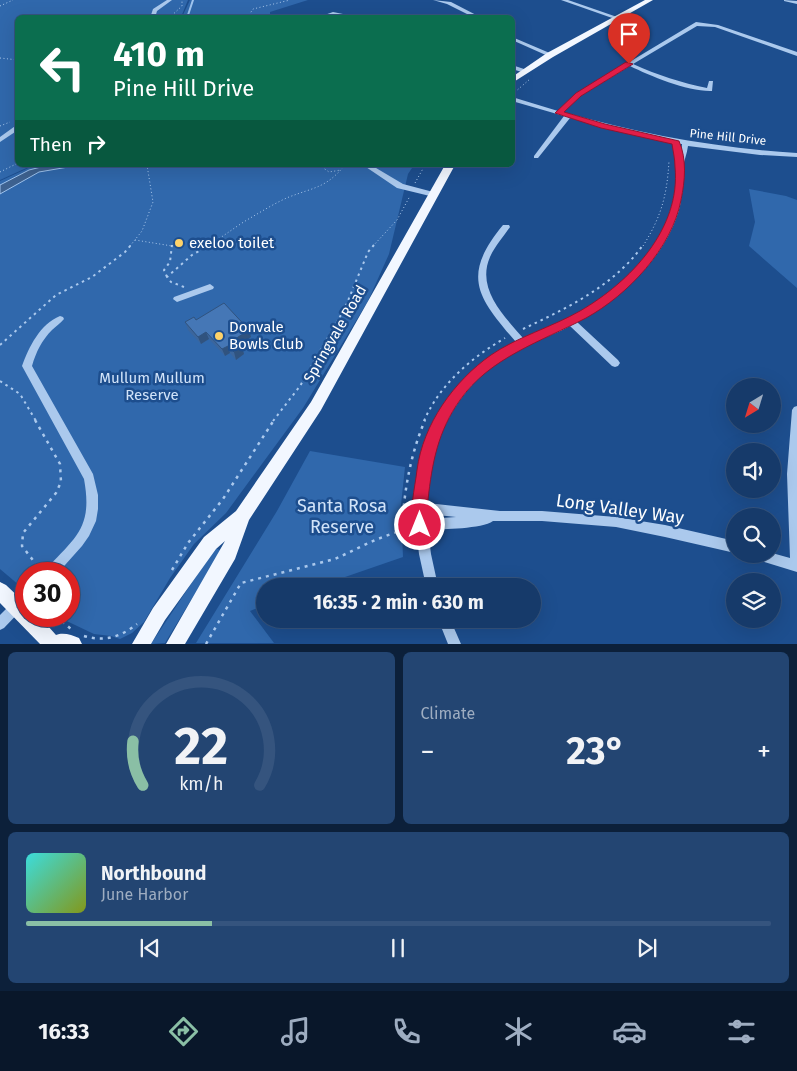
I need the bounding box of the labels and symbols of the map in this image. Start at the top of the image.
pin [608,13,650,64]
street label: Pine Hill Drive [689,126,767,148]
place label: exeloo toilet [189,234,275,252]
marker: exeloo toilet [173,237,185,249]
street label: Springvale Road [300,282,370,386]
place label: Donvale Bowls Club [229,318,303,353]
marker: Donvale Bowls Club [213,330,225,342]
park label: Mullum Mullum Reserve [99,369,205,404]
north arrow [726,378,781,432]
street label: Long Valley Way [555,489,686,529]
park label: Santa Rosa Reserve [297,495,387,538]
position arrow [393,498,445,550]
speed limit sign: 30 [15,562,80,627]

